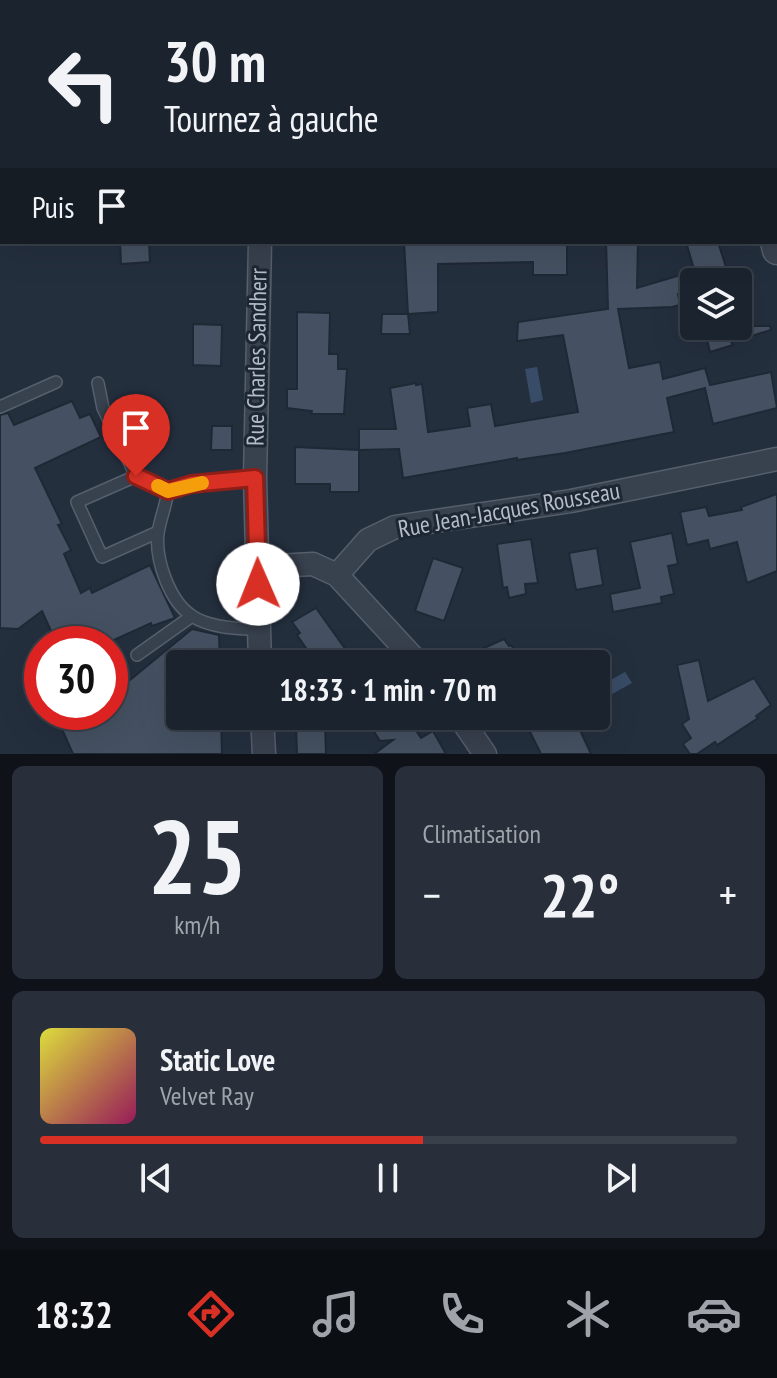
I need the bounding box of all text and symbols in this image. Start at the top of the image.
text: 30 m [164,25,266,97]
icon: left [32,32,136,136]
text: Tournez à gauche [164,95,379,142]
icon: arrive [90,184,134,228]
text: Puis [32,187,74,226]
street label: Rue Charles Sandherr [239,267,274,446]
map controls [680,268,752,340]
button: layers [680,268,752,340]
pin [102,394,170,476]
icon: arrive [114,406,158,450]
street label: Rue Jean-Jacques Rousseau [396,475,622,544]
position arrow [216,542,300,626]
speed limit sign: 30 [24,626,128,730]
text: 18:33 · 1 min · 70 m [279,670,497,709]
text: 25 [148,788,247,923]
text: Climatisation [423,817,541,850]
text: 22° [540,856,619,934]
text: − [423,866,441,923]
text: + [719,866,737,923]
text: km/h [174,908,220,941]
text: Static Love [160,1040,275,1079]
text: Velvet Ray [160,1079,254,1112]
icon: previous [134,1156,178,1200]
icon: pause [366,1156,410,1200]
icon: next [599,1156,643,1200]
icon: directions [183,1286,239,1342]
icon: music [308,1286,364,1342]
icon: phone [434,1286,490,1342]
icon: climate [560,1286,616,1342]
icon: car [686,1286,742,1342]
text: 18:32 [35,1291,113,1338]

